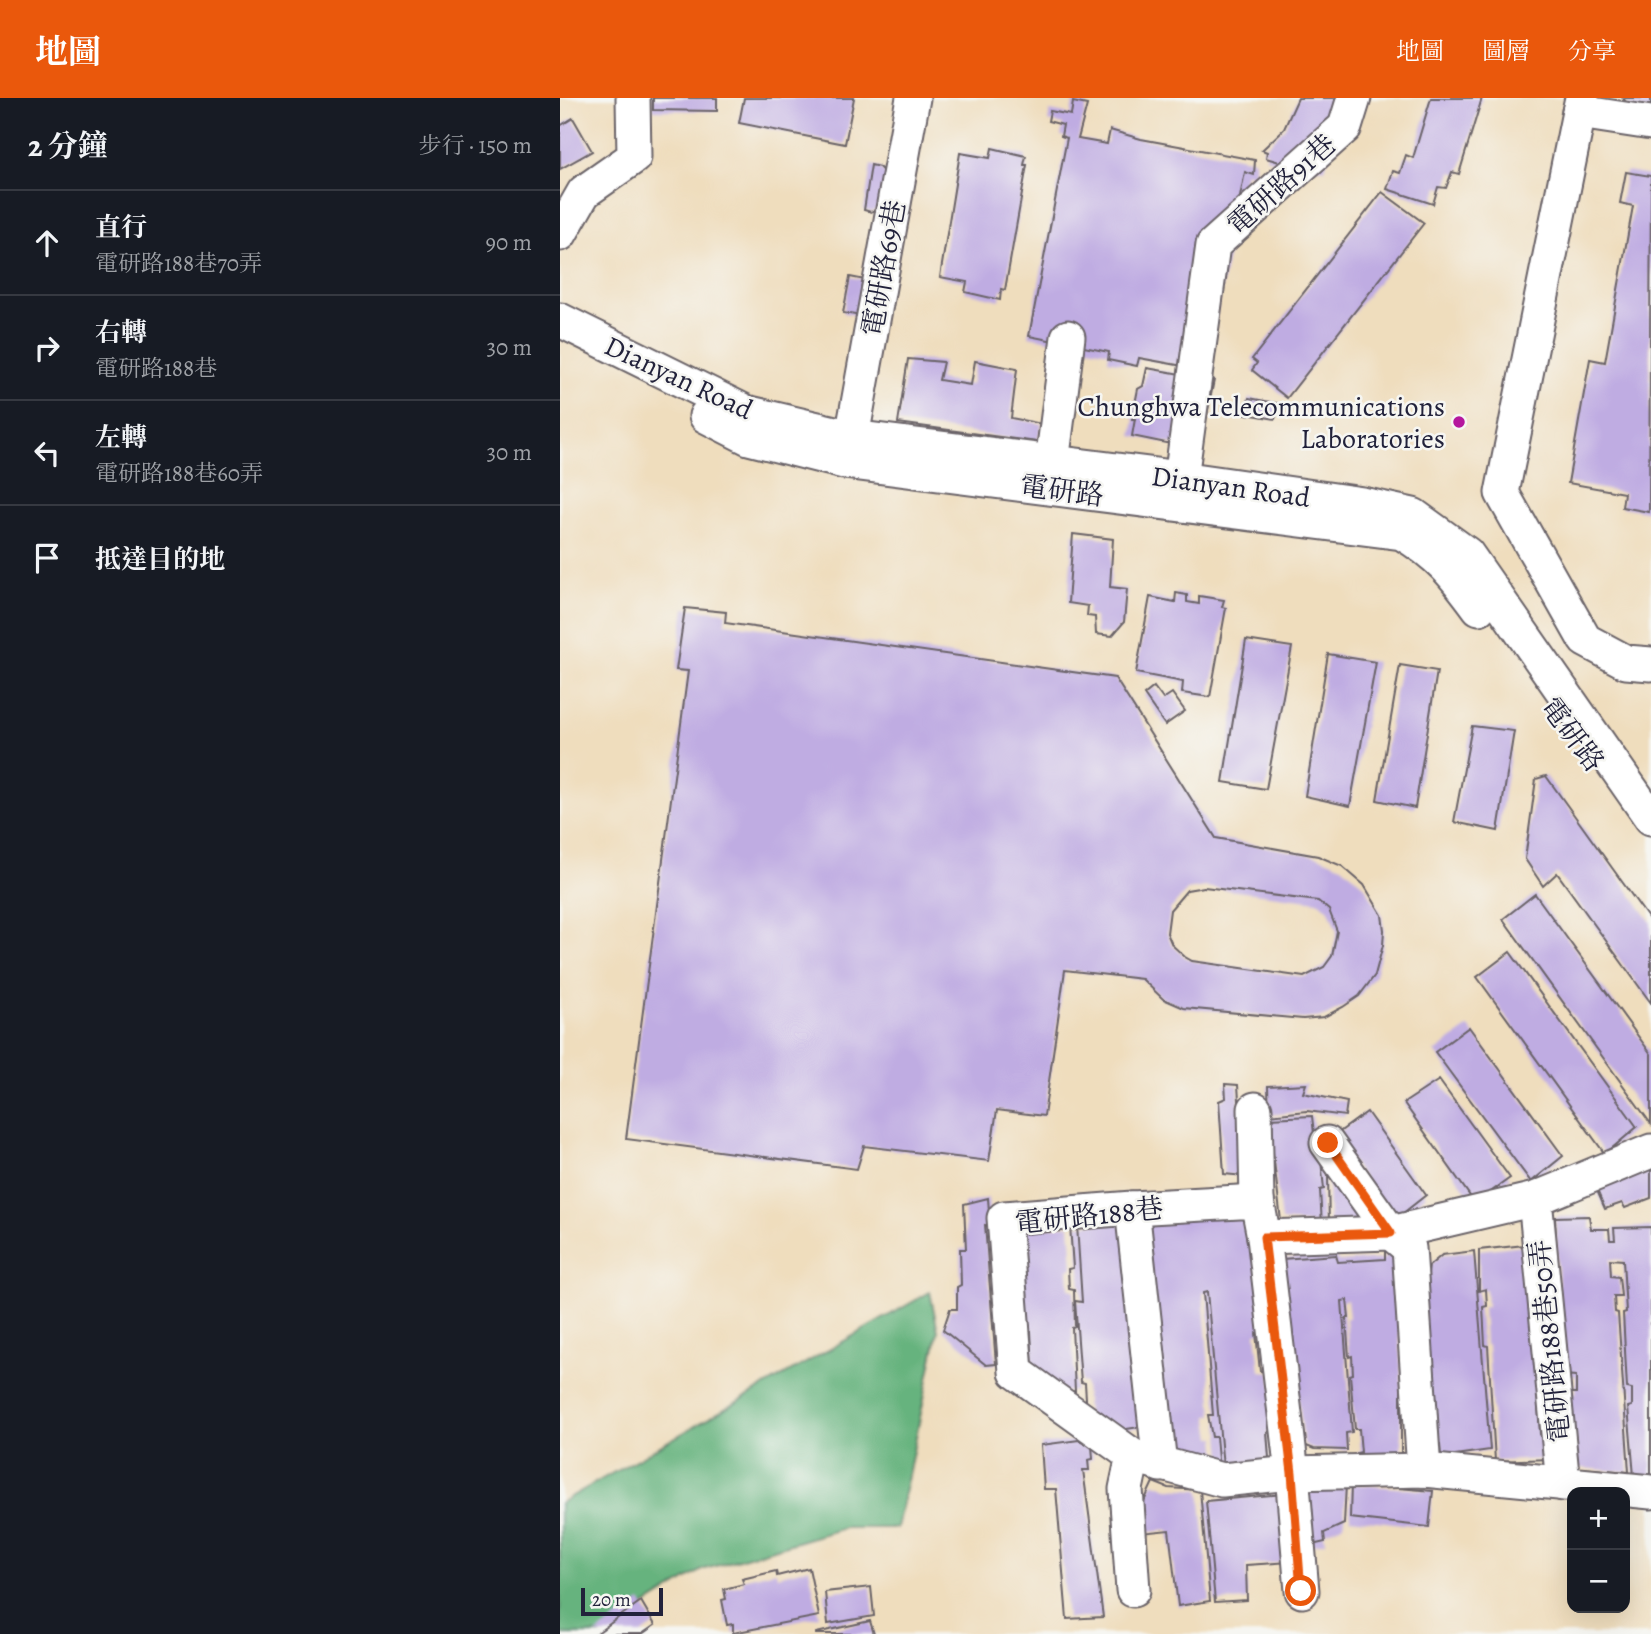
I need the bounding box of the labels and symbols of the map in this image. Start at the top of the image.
street label: 電研路91巷 [1219,126,1344,244]
street label: 電研路69巷 [853,197,915,339]
street label: Dianyan Road [598,327,760,429]
place label: Chunghwa Telecommunications Laboratories [1077,388,1445,458]
marker: Chunghwa Telecommunications Laboratories [1451,414,1467,430]
street label: Dianyan Road [1149,457,1314,517]
street label: 電研路 [1018,467,1106,515]
street label: 電研路 [1532,690,1613,780]
route end [1312,1127,1343,1158]
street label: 電研路188巷 [1013,1189,1165,1243]
street label: 電研路188巷50弄 [1520,1238,1580,1444]
route start [1285,1575,1316,1606]
scale bar [581,1585,663,1617]

